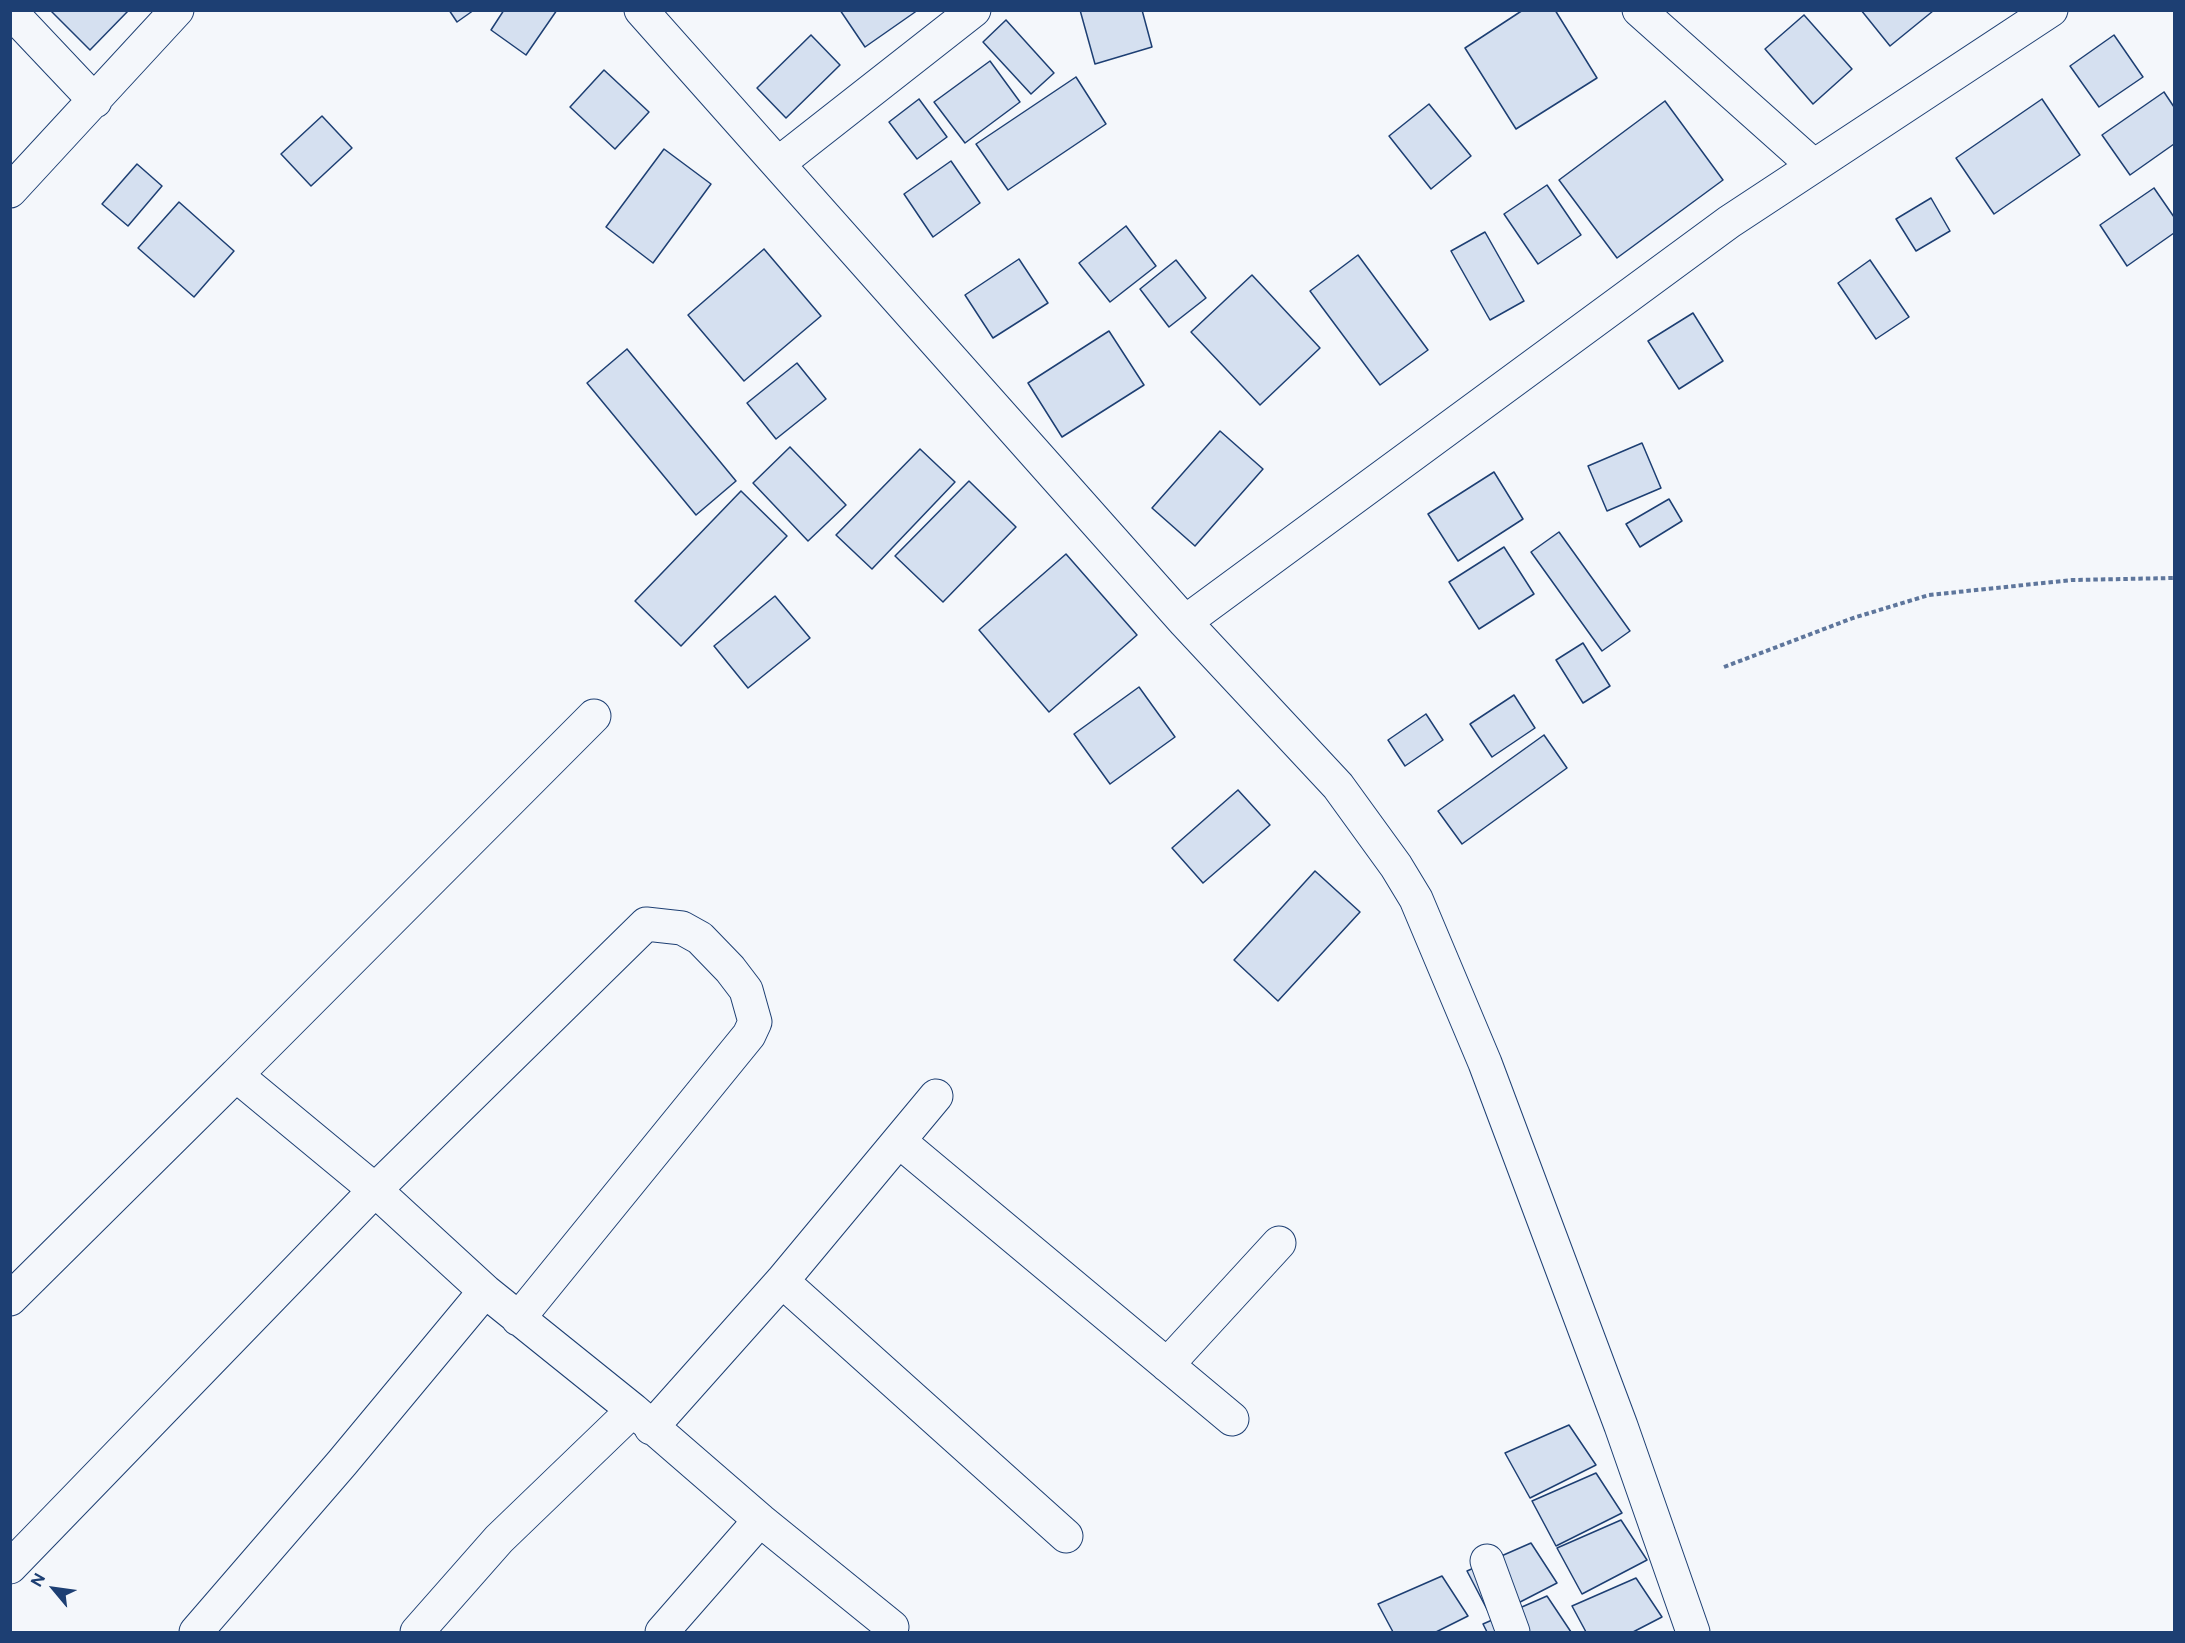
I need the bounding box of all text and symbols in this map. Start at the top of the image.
north arrow [24,1559,84,1619]
text: N [27,1570,49,1590]

